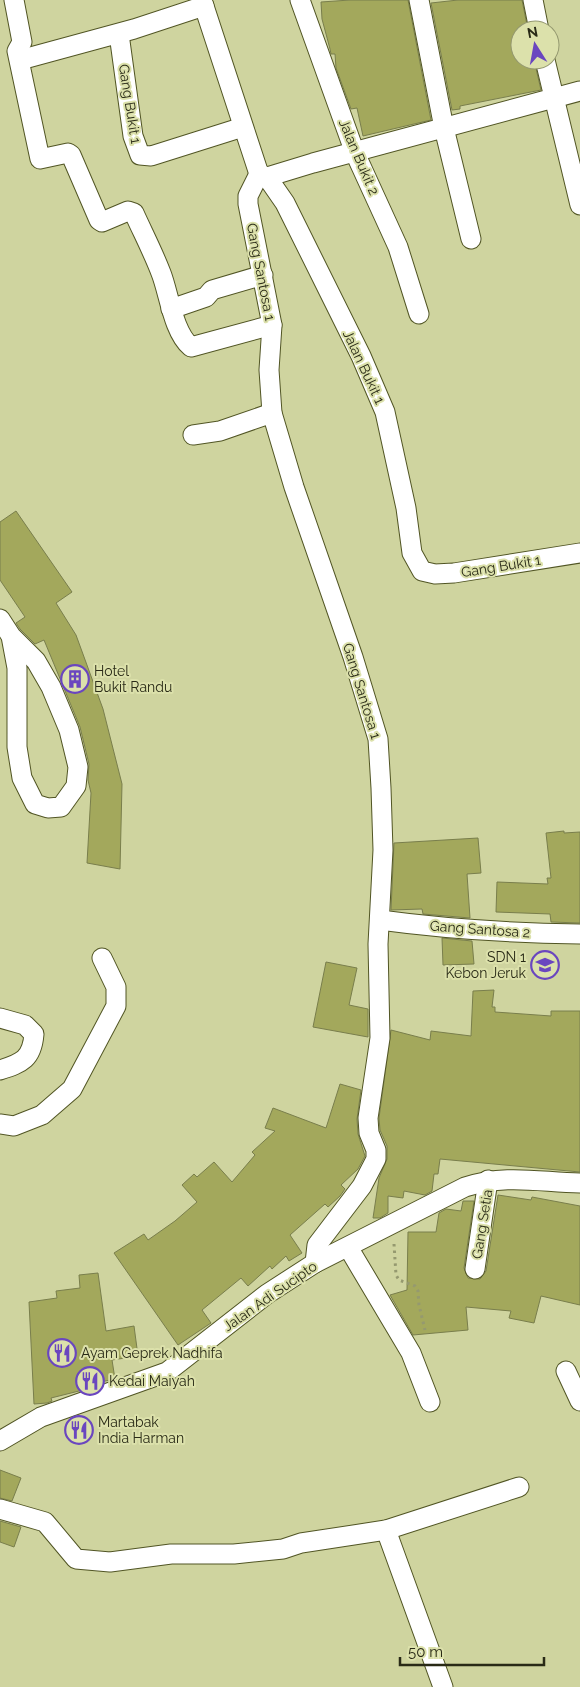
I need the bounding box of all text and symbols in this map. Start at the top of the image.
north arrow [510,20,560,70]
text: N [526,23,539,41]
street label: Gang Bukit 1 [116,63,144,145]
street label: Jalan Bukit 2 [336,117,382,197]
street label: Gang Santosa 1 [244,222,278,322]
street label: Jalan Bukit 1 [340,327,388,407]
street label: Gang Bukit 1 [460,552,542,580]
street label: Gang Santosa 1 [340,641,384,741]
place label: Hotel Bukit Randu [94,663,172,695]
building icon: Hotel Bukit Randu [60,664,90,694]
street label: Gang Santosa 2 [429,918,531,940]
place label: SDN 1 Kebon Jeruk [445,949,527,981]
school or university icon: SDN 1 Kebon Jeruk [530,950,560,980]
street label: Gang Setia [469,1188,495,1260]
street label: Jalan Adi Sucipto [220,1258,320,1334]
restaurant icon: Ayam Geprek Nadhifa [47,1338,77,1368]
place label: Ayam Geprek Nadhifa [81,1345,223,1361]
restaurant icon: Kedai Maiyah [75,1366,105,1396]
place label: Kedai Maiyah [109,1373,195,1389]
place label: Martabak India Harman [98,1414,184,1446]
restaurant icon: Martabak India Harman [64,1415,94,1445]
scale bar [400,1634,544,1666]
text: 50 m [408,1643,443,1661]

